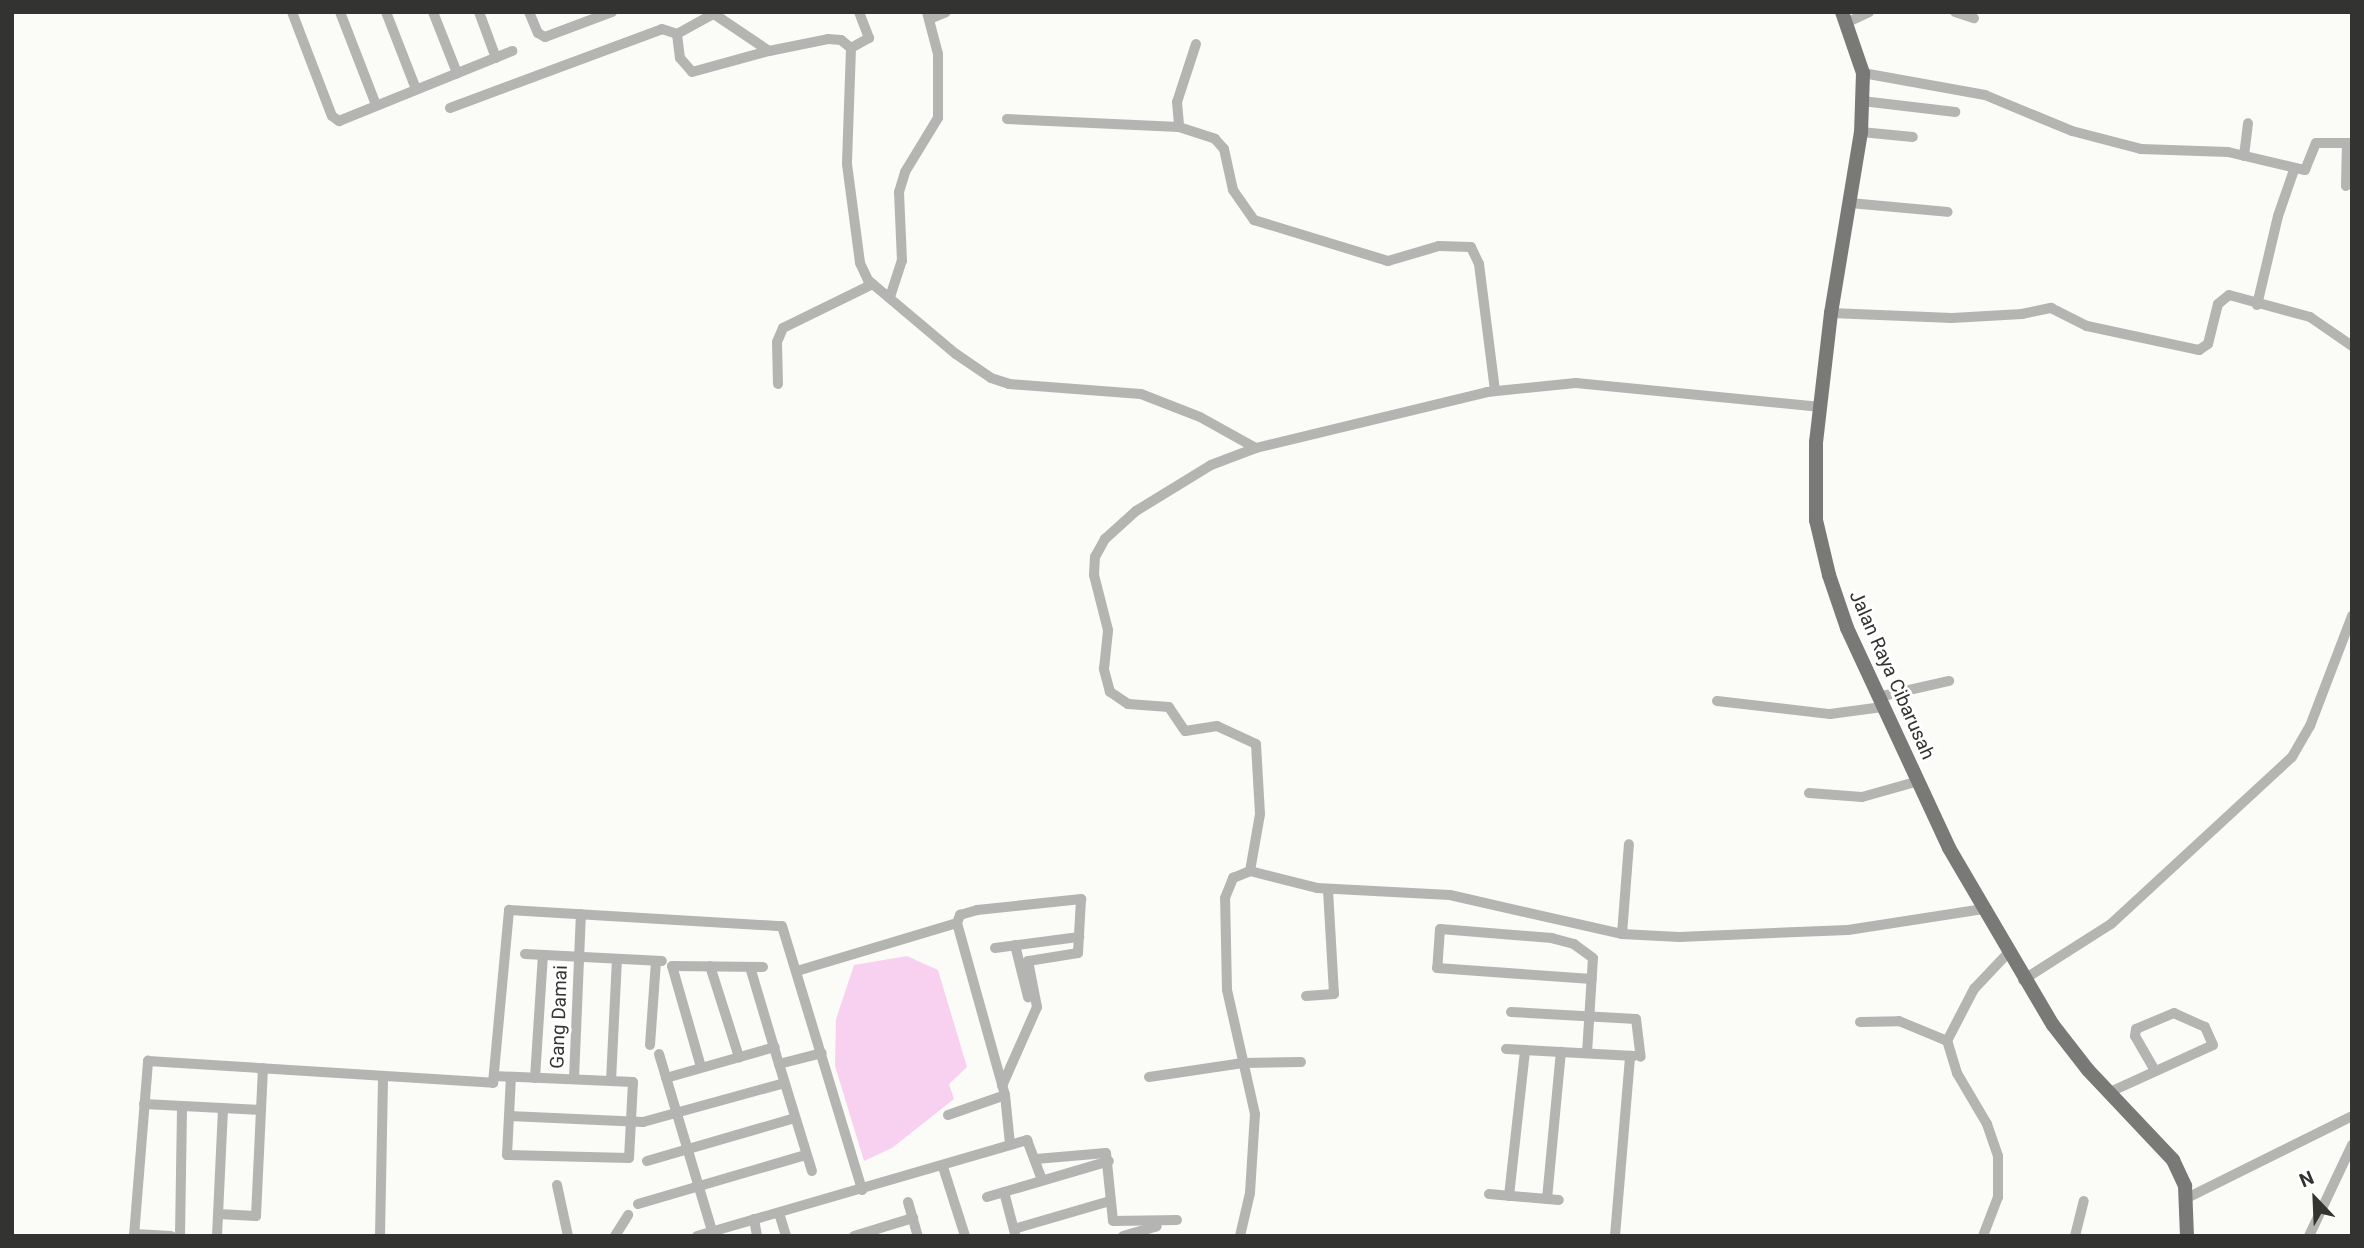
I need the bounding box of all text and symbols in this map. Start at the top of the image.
street label: Jalan Raya Cibarusah [1845,587,1939,763]
street label: Gang Damai [546,965,572,1069]
north arrow [2280,1164,2350,1234]
text: N [2296,1166,2317,1192]

